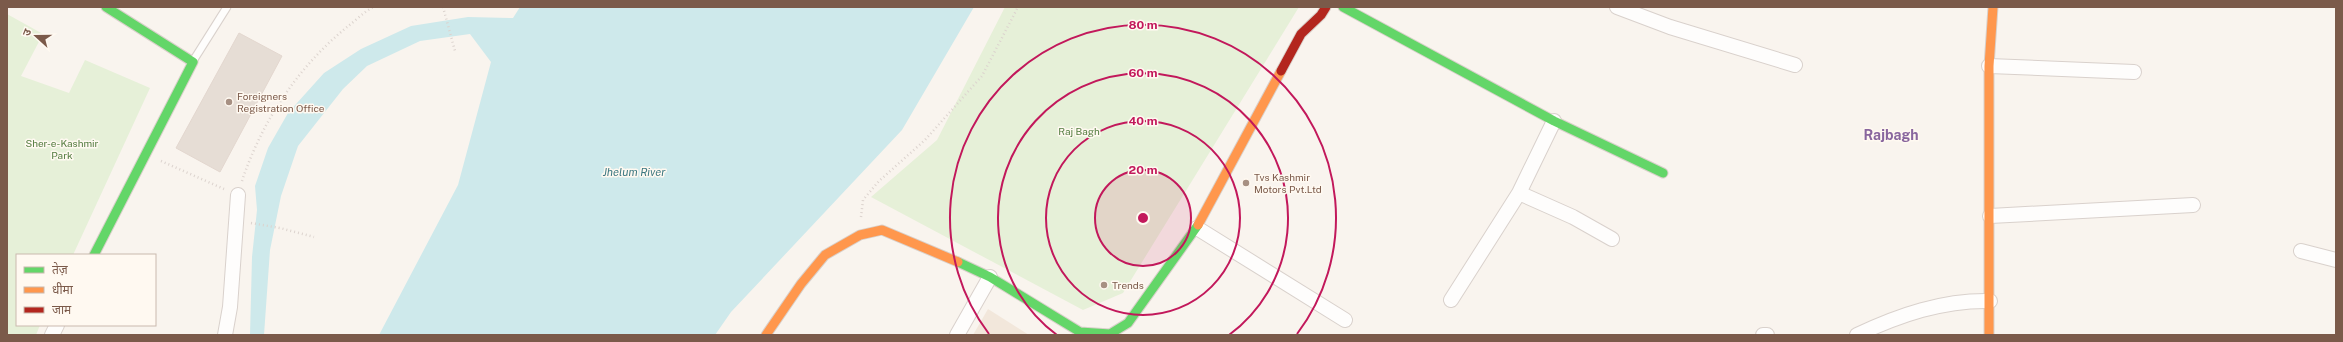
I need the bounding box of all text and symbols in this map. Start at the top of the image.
north arrow [16,16,56,56]
text: 80 m [1128,18,1158,32]
text: उ [20,27,34,38]
text: 60 m [1128,66,1158,80]
place label: Foreigners Registration Office [237,90,325,114]
marker: Foreigners Registration Office [224,97,234,107]
text: 40 m [1128,114,1158,128]
park label: Raj Bagh [1058,125,1100,137]
district label: Rajbagh [1863,127,1919,143]
park label: Sher-e-Kashmir Park [25,137,99,161]
text: 20 m [1129,163,1158,177]
water label: Jhelum River [603,166,666,178]
place label: Tvs Kashmir Motors Pvt.Ltd [1254,171,1322,195]
marker: Tvs Kashmir Motors Pvt.Ltd [1241,178,1251,188]
centre of rings [1136,211,1150,225]
legend [16,254,156,326]
text: तेज़ [52,262,69,277]
place label: Trends [1112,279,1144,291]
marker: Trends [1099,280,1109,290]
text: धीमा [52,282,74,297]
text: जाम [52,303,72,317]

